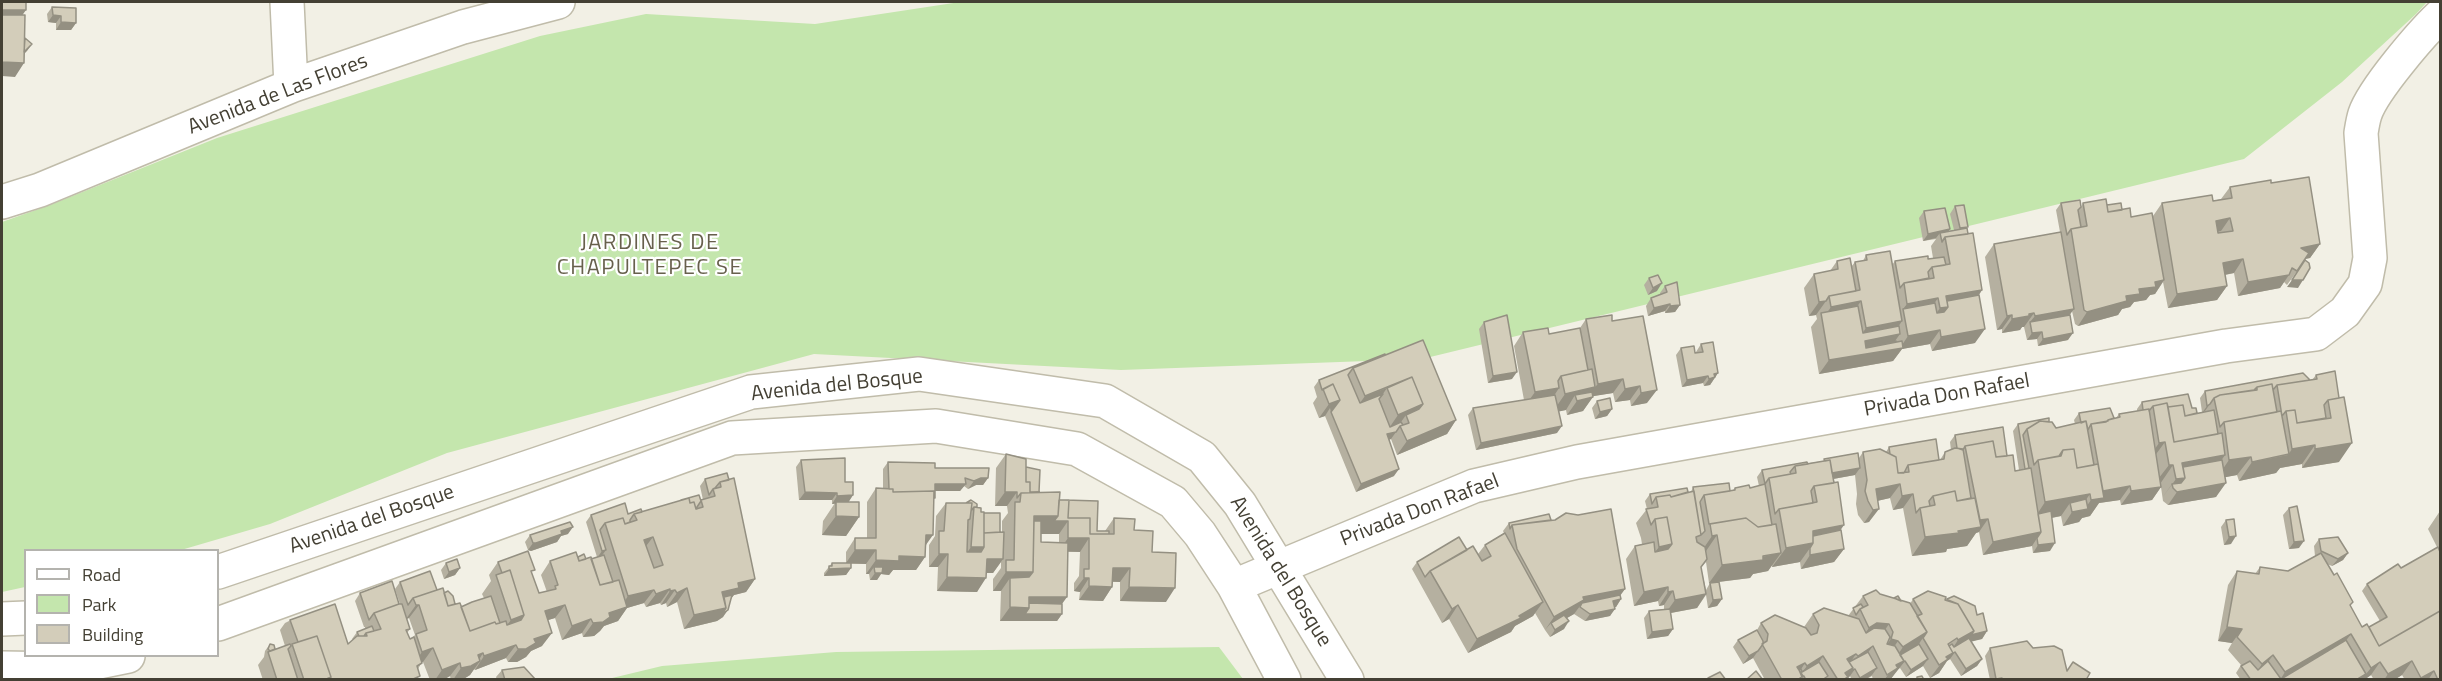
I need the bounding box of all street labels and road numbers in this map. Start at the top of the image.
street label: Avenida de Las Flores [185,49,371,141]
street label: Avenida del Bosque [750,364,924,408]
street label: Privada Don Rafael [1862,369,2032,423]
street label: Privada Don Rafael [1337,469,1503,553]
street label: Avenida del Bosque [286,480,458,560]
street label: Avenida del Bosque [1224,492,1336,652]

